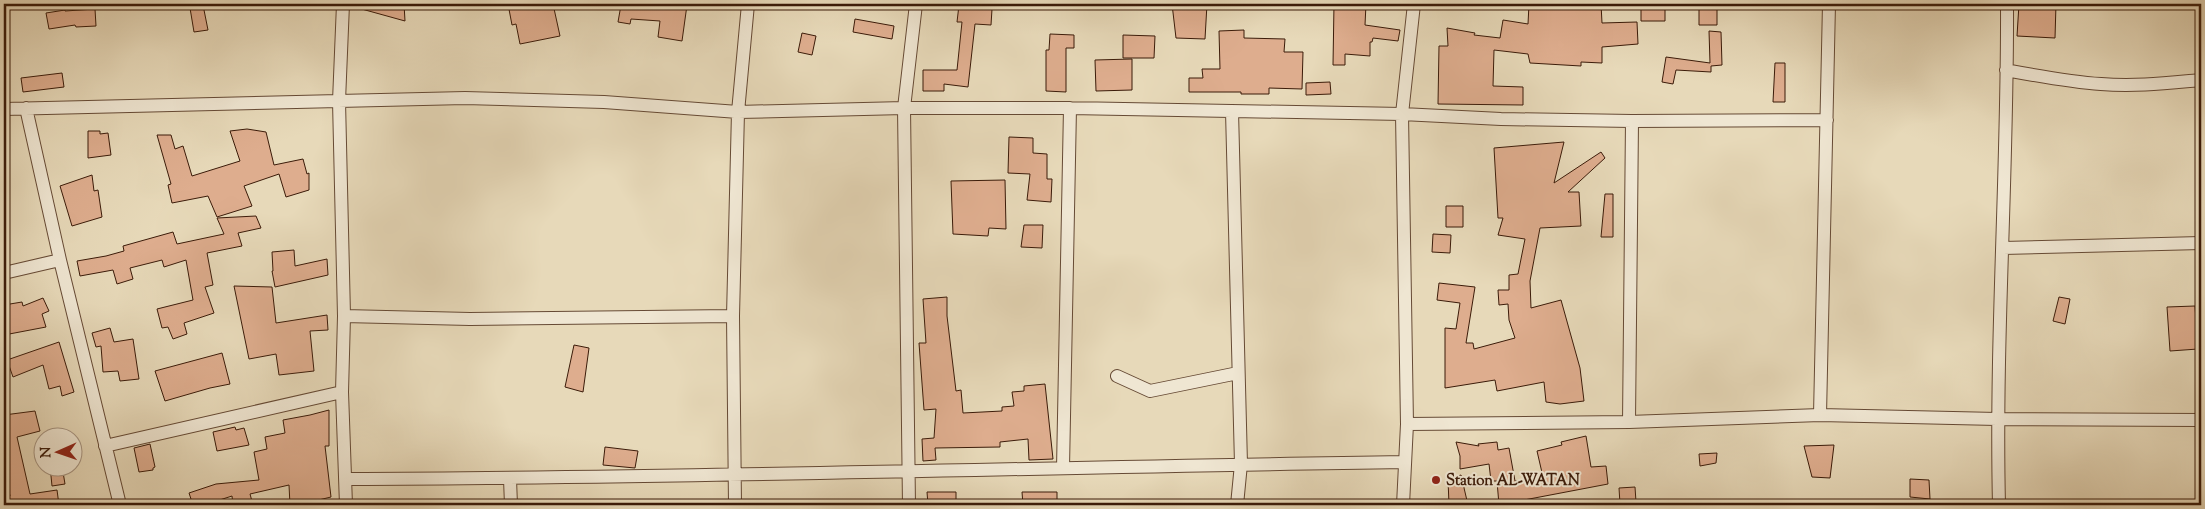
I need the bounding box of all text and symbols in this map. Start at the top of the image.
north arrow [32,426,82,476]
text: N [37,446,57,458]
place label: Station AL-WATAN [1446,471,1580,492]
marker: Station AL-WATAN [1430,474,1442,486]

